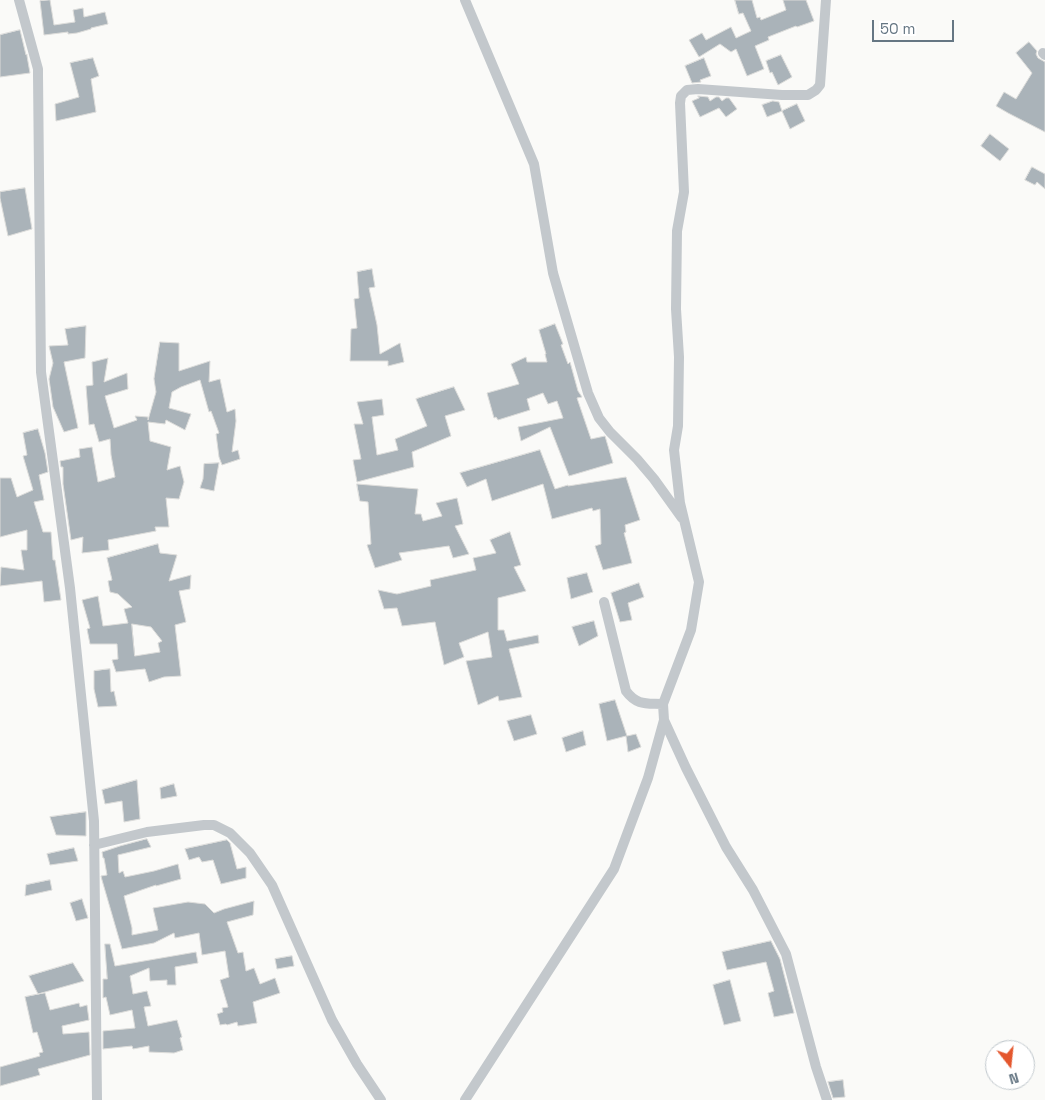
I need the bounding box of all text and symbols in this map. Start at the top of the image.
scale bar [875,10,958,42]
text: 50 m [880,19,915,38]
north arrow [985,1040,1035,1090]
text: N [1007,1069,1021,1088]

